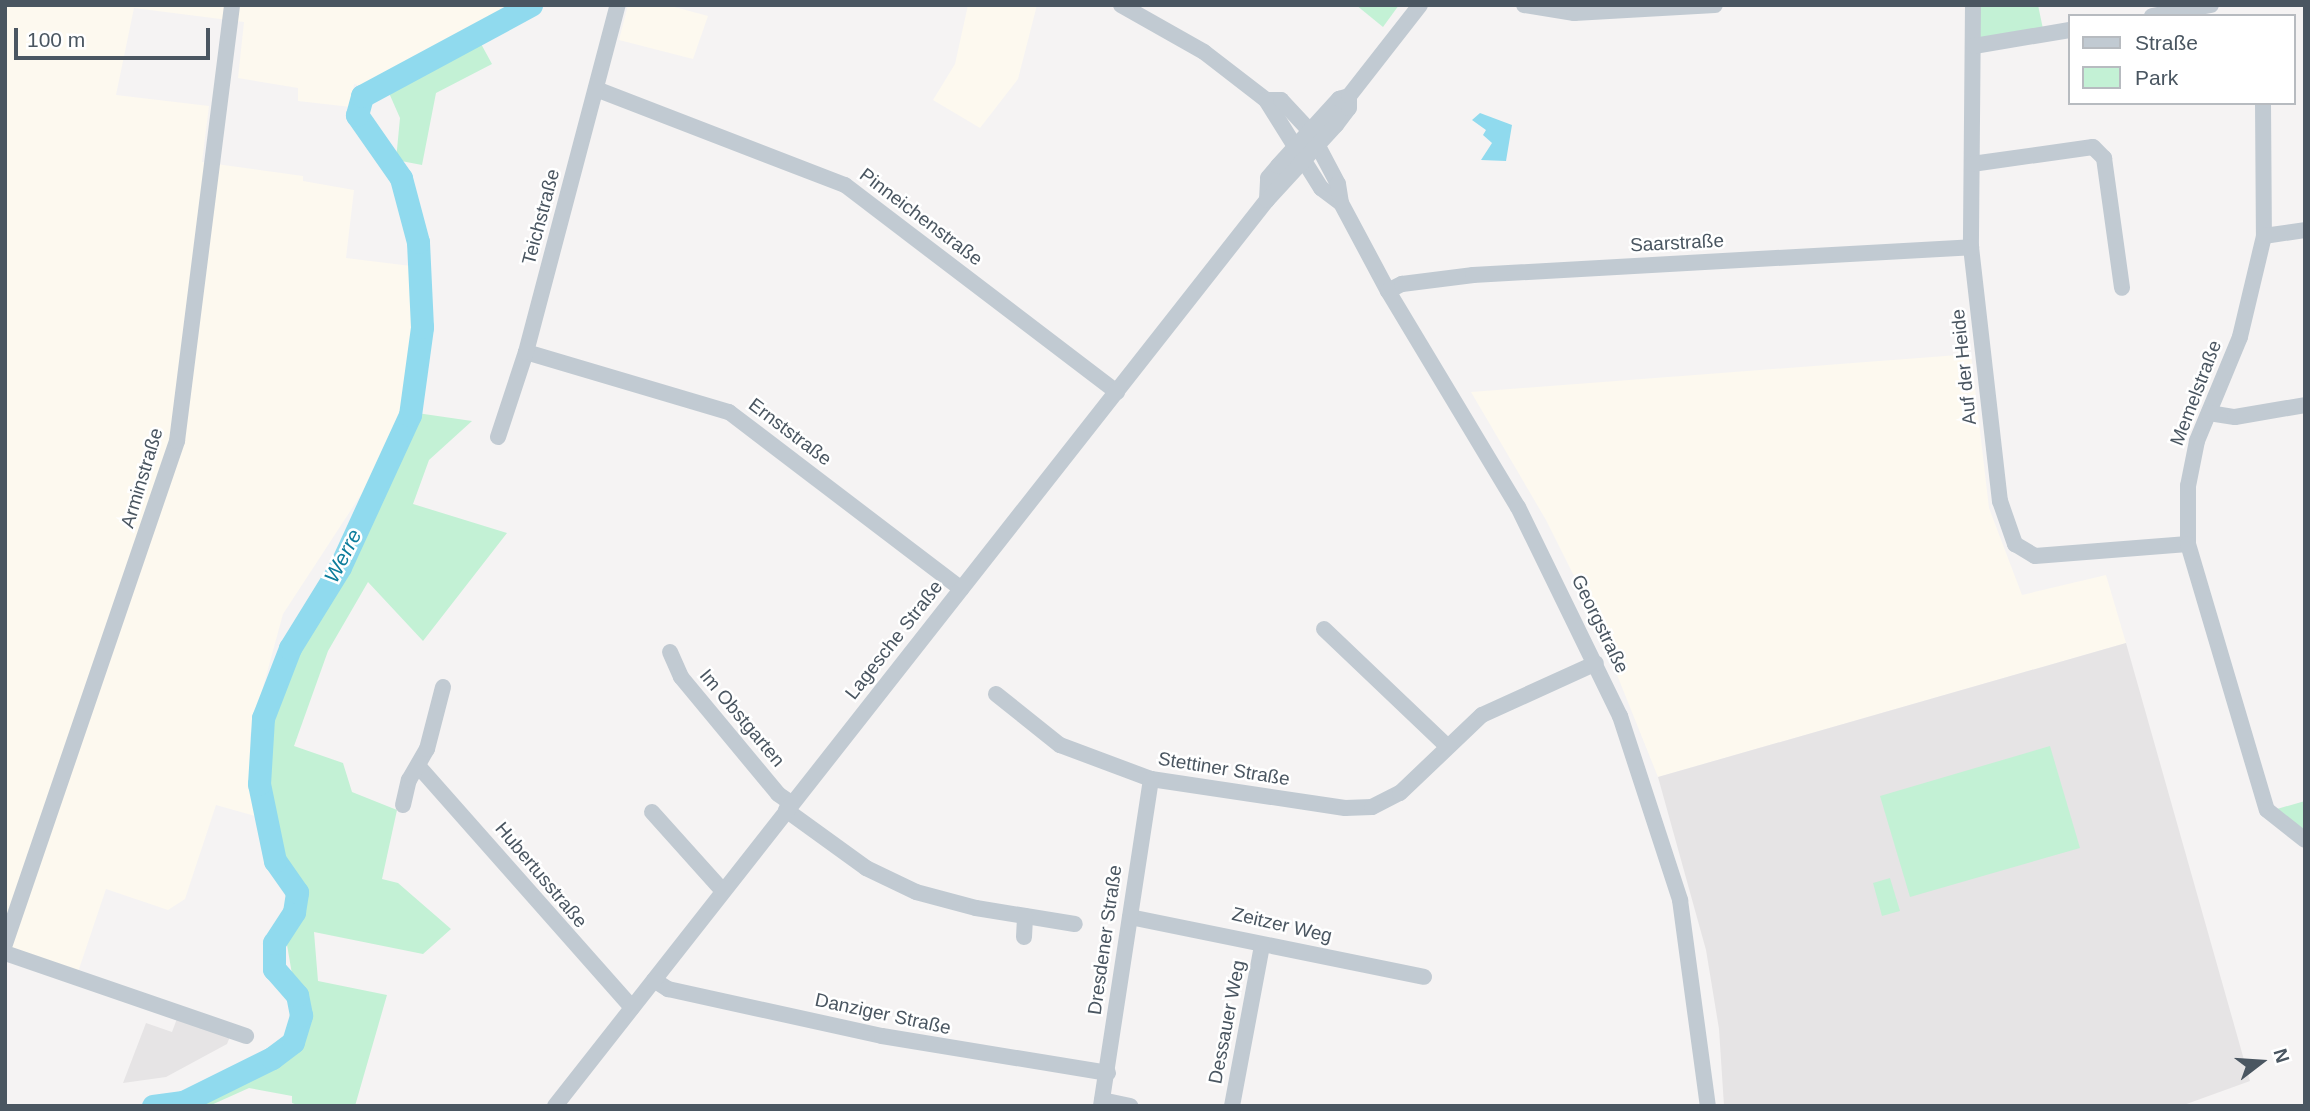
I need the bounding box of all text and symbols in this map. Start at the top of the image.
scale bar [18,14,214,58]
legend [2068,14,2296,105]
text: 100 m [27,28,85,51]
text: Straße [2135,31,2198,54]
text: Park [2135,66,2178,89]
street label: Pinneichenstraße [855,163,987,271]
street label: Teichstraße [517,167,565,267]
street label: Saarstraße [1629,229,1725,257]
street label: Auf der Heide [1947,308,1981,426]
street label: Memelstraße [2165,337,2227,449]
street label: Ernststraße [744,393,836,471]
street label: Arminstraße [116,425,168,531]
water label: Werre [319,525,367,587]
street label: Georgstraße [1566,571,1634,677]
street label: Lagesche Straße [840,576,948,704]
street label: Im Obstgarten [695,665,789,771]
street label: Stettiner Straße [1157,747,1291,791]
street label: Hubertusstraße [490,818,592,932]
street label: Dresdener Straße [1083,864,1127,1016]
street label: Zeitzer Weg [1230,902,1334,948]
street label: Dessauer Weg [1204,958,1250,1086]
street label: Danziger Straße [813,988,953,1040]
north arrow [2226,1027,2296,1097]
text: N [2270,1046,2294,1065]

